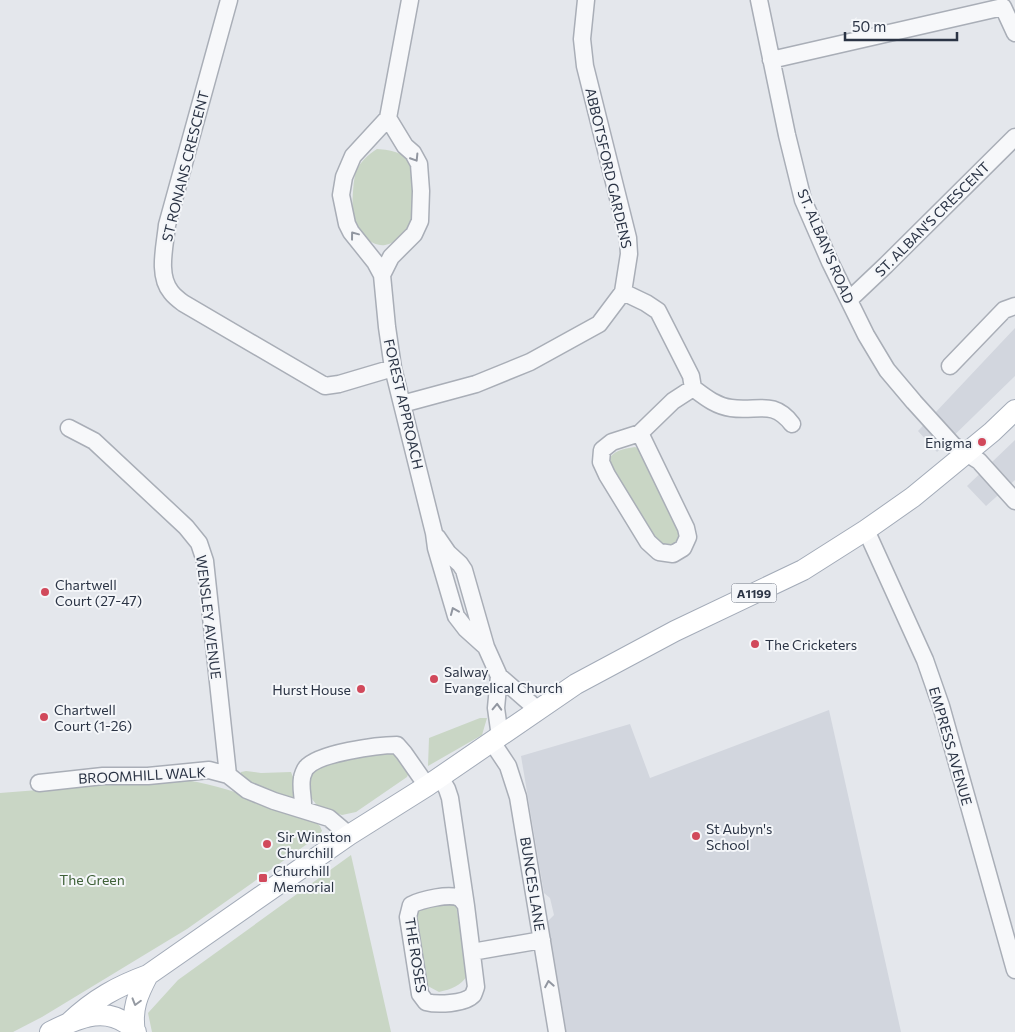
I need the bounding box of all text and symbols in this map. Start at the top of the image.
scale bar [845,10,958,42]
text: 50 m [852,17,886,35]
street label: ABBOTSFORD GARDENS [582,86,636,250]
street label: ST RONANS CRESCENT [158,89,212,243]
one-way arrow [408,153,418,162]
street label: ST. ALBAN'S CRESCENT [871,158,993,280]
street label: ST. ALBAN'S ROAD [794,186,858,306]
one-way arrow [351,232,359,241]
street label: FOREST APPROACH [381,337,427,471]
place label: Enigma [925,434,972,451]
marker: Enigma [976,436,988,448]
street label: WENSLEY AVENUE [193,554,225,680]
place label: Chartwell Court (27-47) [55,576,142,609]
road number: A1199 [732,584,776,602]
marker: Chartwell Court (27-47) [39,586,51,598]
one-way arrow [450,607,461,616]
place label: The Cricketers [765,636,857,653]
marker: The Cricketers [749,638,761,650]
place label: Salway Evangelical Church [444,663,563,696]
marker: Salway Evangelical Church [428,673,440,685]
place label: Hurst House [272,681,351,698]
marker: Hurst House [355,683,367,695]
street label: EMPRESS AVENUE [926,685,976,807]
place label: Chartwell Court (1-26) [54,701,132,734]
one-way arrow [491,702,502,710]
marker: Chartwell Court (1-26) [38,711,50,723]
street label: BROOMHILL WALK [78,763,206,787]
place label: St Aubyn's School [706,820,772,853]
place label: Sir Winston Churchill [277,828,351,861]
marker: St Aubyn's School [690,830,702,842]
street label: BUNCES LANE [517,836,549,932]
marker: Sir Winston Churchill [261,838,273,850]
place label: Churchill Memorial [273,862,334,895]
park label: The Green [59,871,125,888]
marker: Churchill Memorial [257,872,269,884]
street label: THE ROSES [402,916,430,994]
one-way arrow [545,980,555,988]
one-way arrow [131,997,141,1006]

